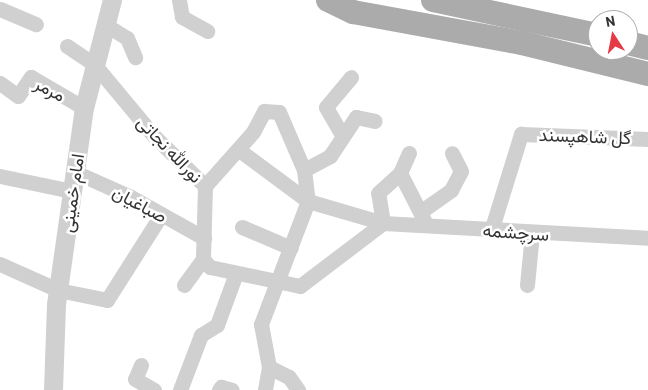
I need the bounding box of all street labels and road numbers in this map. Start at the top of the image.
street label: مرمر [31,72,69,106]
street label: نورالله نجاتی [133,111,207,187]
street label: گل شاهپسند [538,124,632,148]
street label: امام خمینی [56,152,88,234]
street label: صباغیان [109,181,171,227]
street label: سرچشمه [482,219,550,245]

